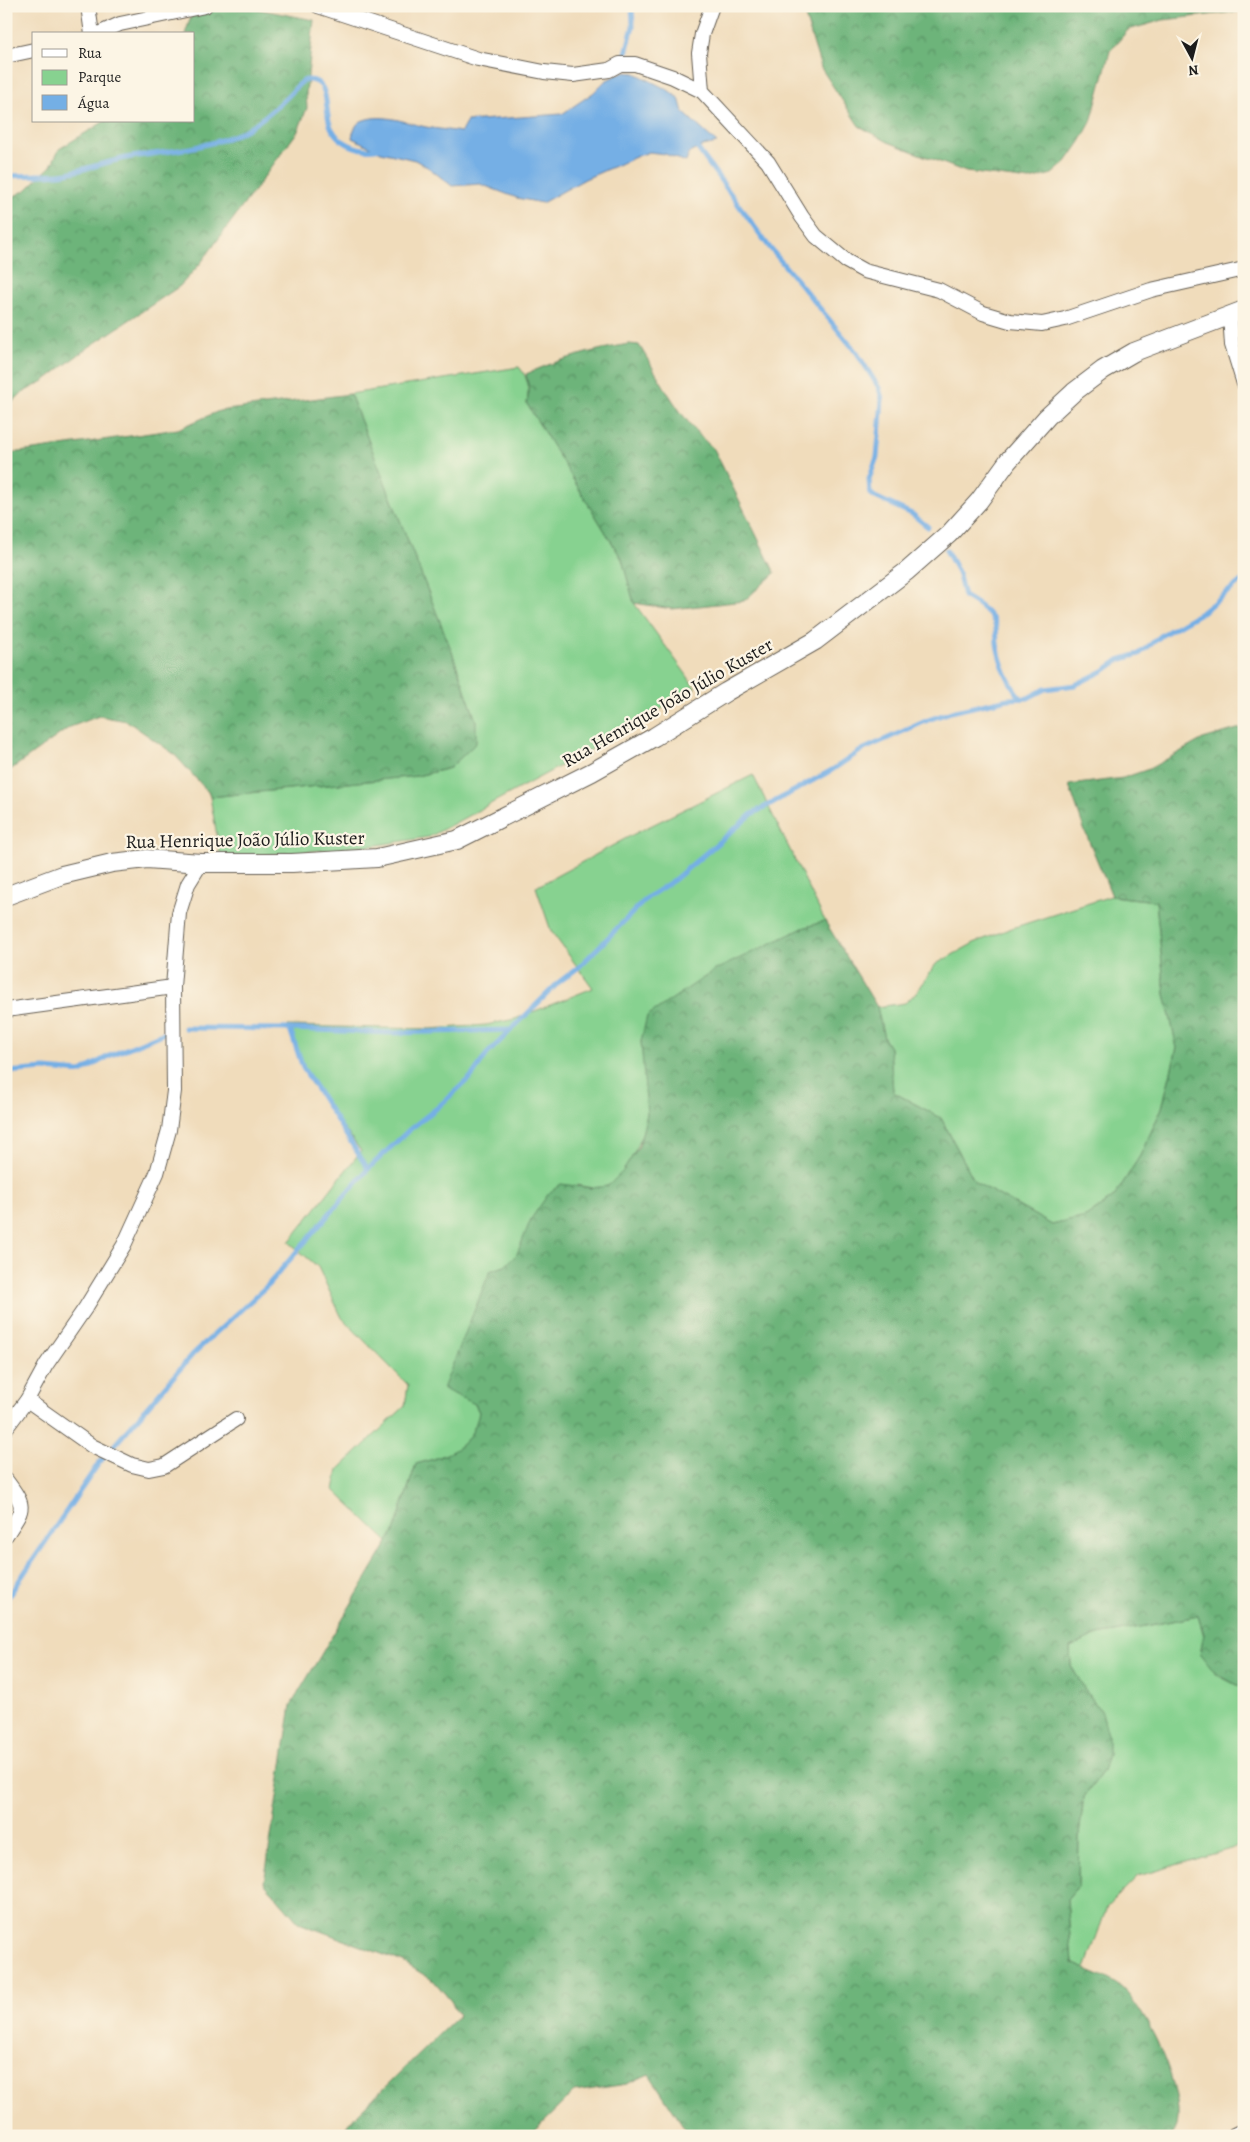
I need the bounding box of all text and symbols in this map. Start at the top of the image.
legend [32,32,195,122]
north arrow [1168,32,1218,82]
text: Rua [78,43,102,63]
text: N [1187,60,1200,80]
text: Parque [78,67,121,87]
text: Água [77,93,109,113]
street label: Rua Henrique João Júlio Kuster [557,632,778,774]
street label: Rua Henrique João Júlio Kuster [125,825,365,855]

